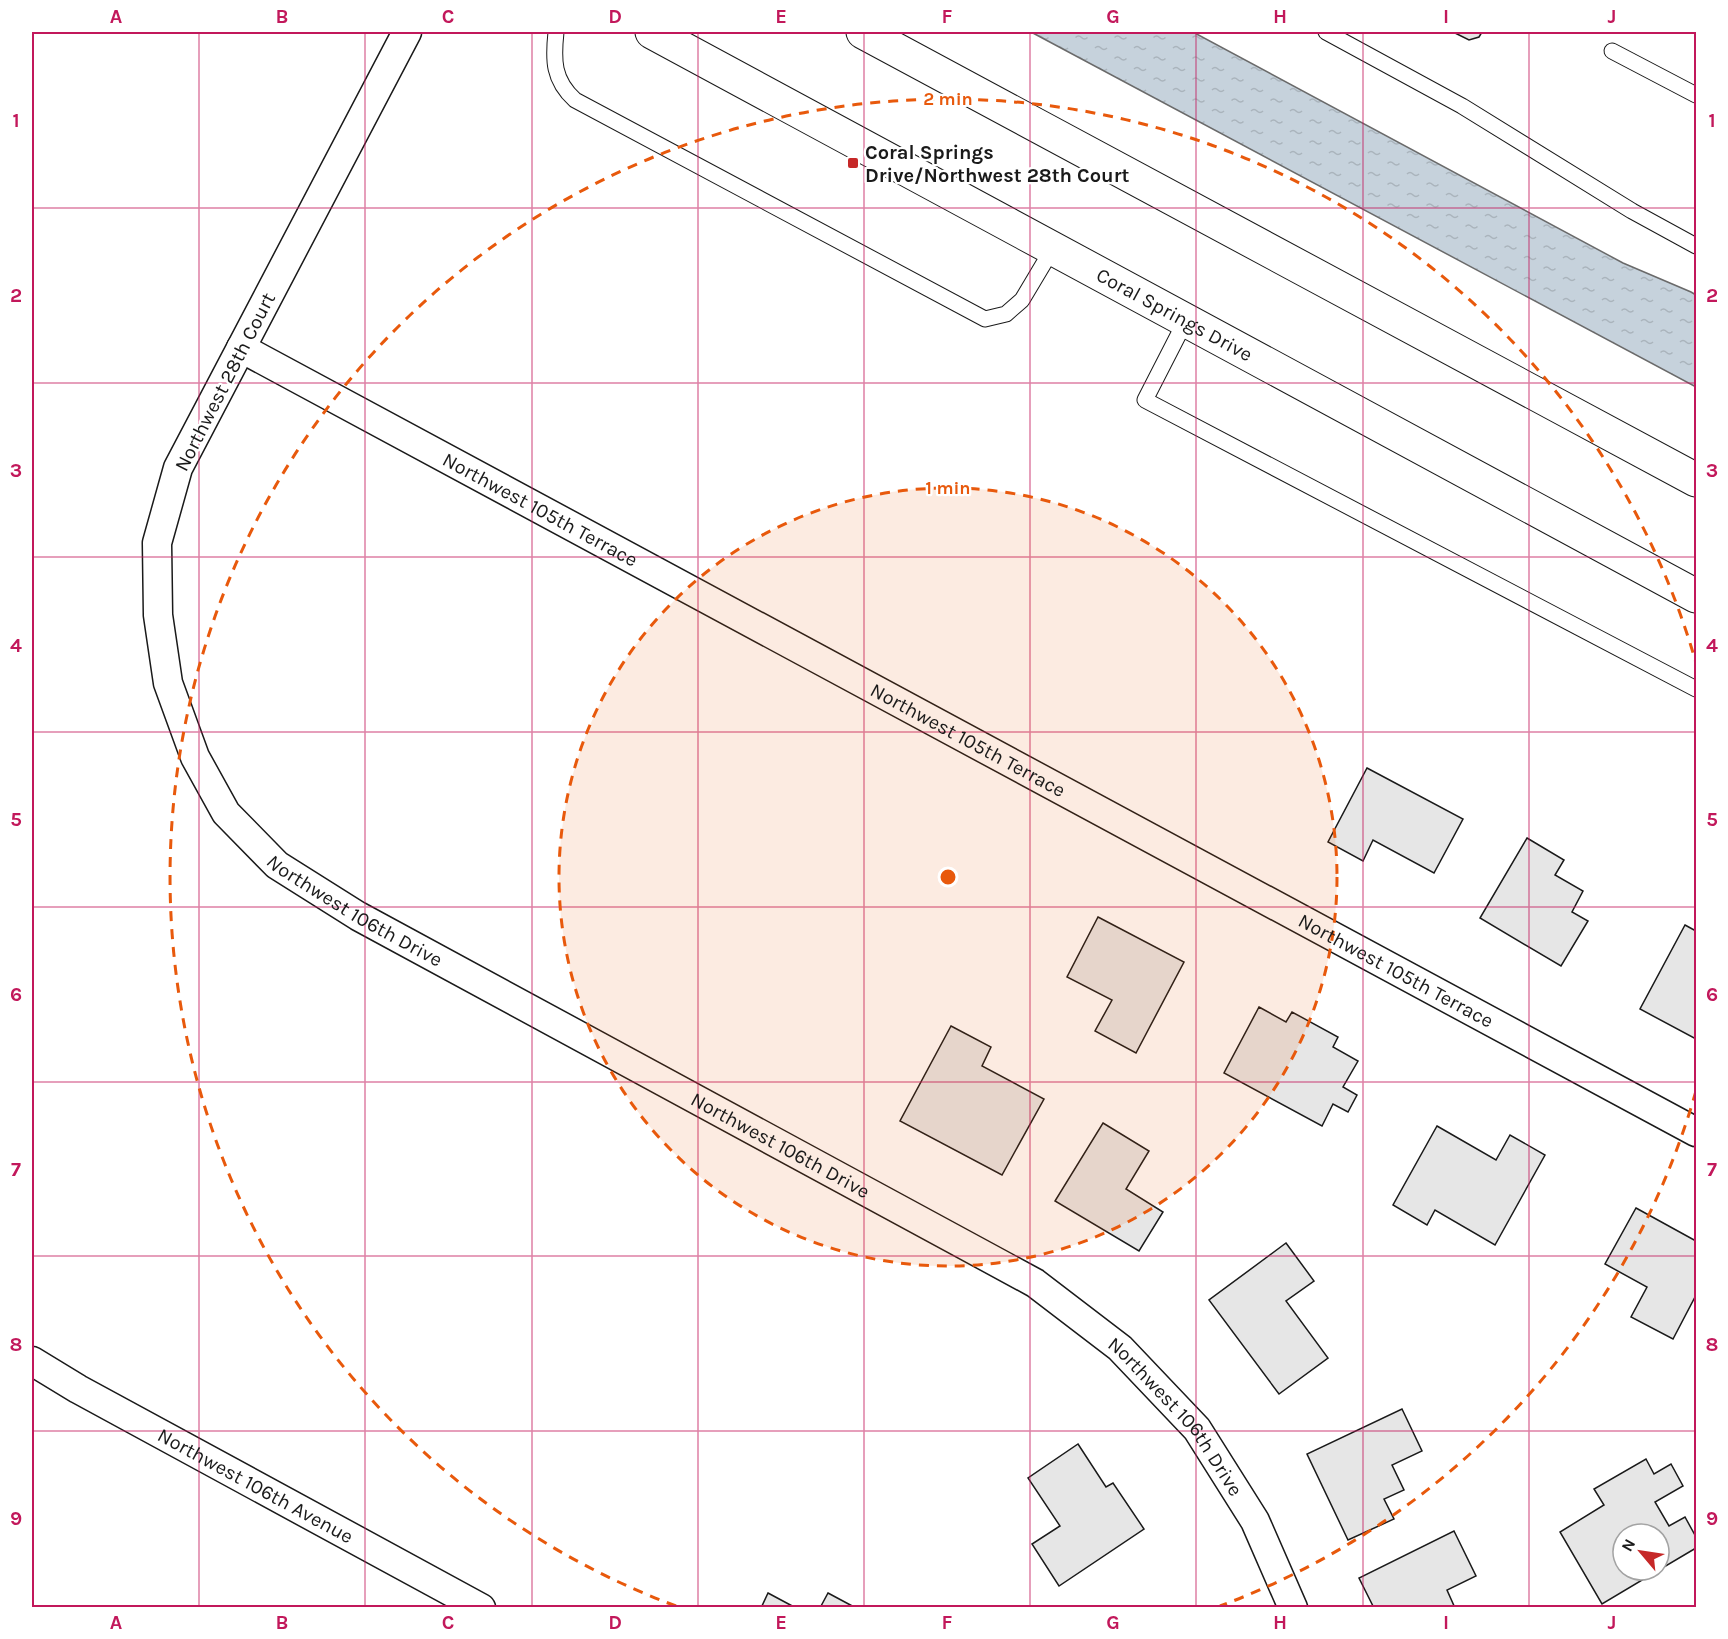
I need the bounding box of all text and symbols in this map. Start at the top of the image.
text: A [110,5,123,28]
text: B [276,5,288,28]
text: C [442,5,454,28]
text: D [608,5,622,28]
text: E [775,5,787,28]
text: F [942,5,953,28]
text: G [1106,5,1120,28]
text: H [1273,5,1287,28]
text: I [1443,5,1449,28]
text: J [1608,5,1616,28]
text: 2 min [923,88,973,110]
text: 1 [12,109,20,132]
text: 1 [1708,109,1716,132]
place label: Coral Springs Drive/Northwest 28th Court [865,141,1129,187]
marker: Coral Springs Drive/Northwest 28th Court [846,156,860,170]
street label: Coral Springs Drive [1093,263,1257,366]
text: 2 [10,284,22,307]
text: 2 [1706,284,1718,307]
street label: Northwest 28th Court [170,288,280,475]
street label: Northwest 105th Terrace [439,447,642,571]
text: 3 [10,459,22,482]
text: 3 [1706,459,1718,482]
text: 1 min [925,477,971,499]
text: 4 [10,634,22,657]
text: 4 [1706,634,1718,657]
street label: Northwest 105th Terrace [867,678,1070,802]
text: 5 [10,808,22,831]
text: 5 [1706,808,1718,831]
street label: Northwest 106th Drive [262,850,447,971]
centre of rings [938,867,958,887]
street label: Northwest 105th Terrace [1295,908,1497,1032]
text: 6 [10,983,22,1006]
text: 6 [1706,983,1718,1006]
street label: Northwest 106th Drive [687,1087,874,1203]
text: 7 [11,1158,21,1181]
text: 7 [1707,1158,1717,1181]
street label: Northwest 106th Drive [1104,1332,1248,1500]
text: 8 [10,1333,22,1356]
text: 8 [1706,1333,1718,1356]
street label: Northwest 106th Avenue [154,1423,357,1548]
text: 9 [10,1507,22,1530]
text: 9 [1706,1507,1718,1530]
north arrow [1611,1522,1671,1582]
text: N [1617,1535,1639,1555]
text: A [110,1611,123,1634]
text: B [276,1611,288,1634]
text: C [442,1611,454,1634]
text: D [608,1611,622,1634]
text: E [775,1611,787,1634]
text: F [942,1611,953,1634]
text: G [1106,1611,1120,1634]
text: H [1273,1611,1287,1634]
text: I [1443,1611,1449,1634]
text: J [1608,1611,1616,1634]

